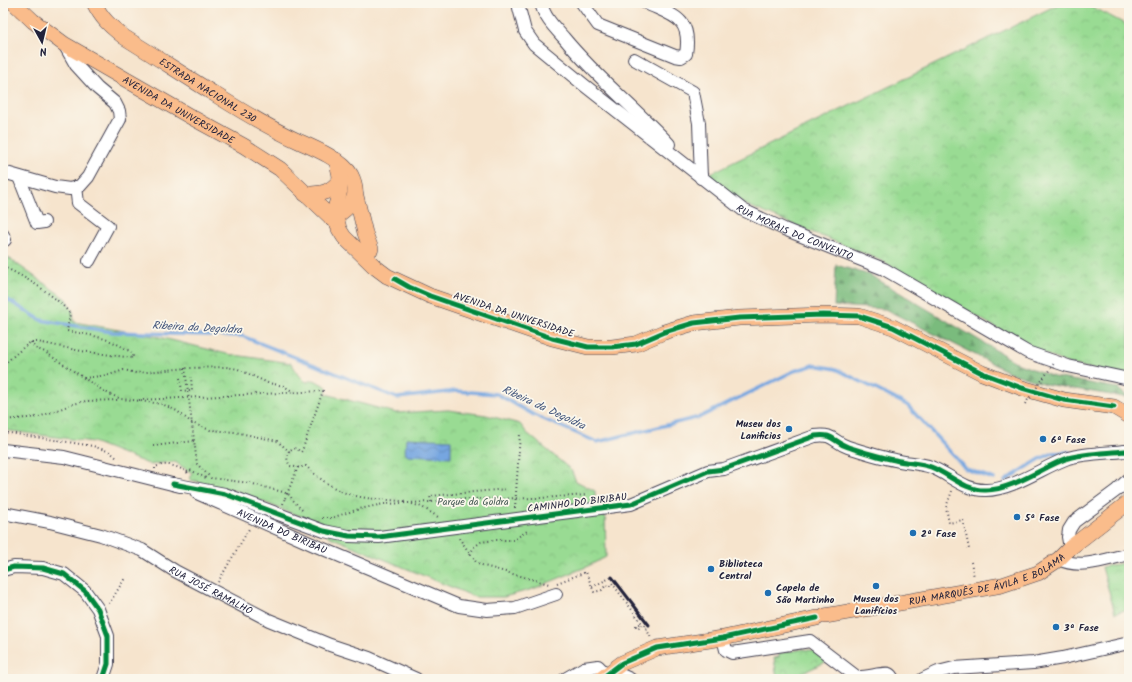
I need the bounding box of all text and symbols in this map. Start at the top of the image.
north arrow [22,22,62,62]
text: N [39,42,48,60]
street label: ESTRADA NACIONAL 230 [156,54,259,127]
street label: AVENIDA DA UNIVERSIDADE [119,72,238,149]
street label: RUA MORAIS DO CONVENTO [733,201,855,265]
street label: AVENIDA DA UNIVERSIDADE [451,288,577,342]
water label: Ribeira da Degoldra [152,317,243,339]
water label: Ribeira da Degoldra [499,381,589,435]
place label: Museu dos Lanificios [736,416,781,444]
marker: Museu dos Lanificios [784,424,794,434]
place label: 6ª Fase [1051,432,1086,448]
marker: 6ª Fase [1038,434,1048,444]
street label: CAMINHO DO BIRIBAU [526,489,628,517]
park label: Parque da Goldra [437,494,509,510]
street label: AVENIDA DO BIRIBAU [234,505,329,559]
place label: 5ª Fase [1024,510,1059,526]
marker: 5ª Fase [1012,512,1022,522]
place label: 2ª Fase [921,526,956,542]
marker: 2ª Fase [908,528,918,538]
street label: RUA MARQUÊS DE ÁVILA E BOLAMA [908,550,1070,610]
place label: Biblioteca Central [719,556,763,584]
street label: RUA JOSÉ RAMALHO [166,562,255,619]
marker: Biblioteca Central [706,564,716,574]
place label: Capela de São Martinho [776,580,835,608]
marker: Museu dos Lanifícios [871,581,881,591]
marker: Capela de São Martinho [763,588,773,598]
place label: Museu dos Lanifícios [853,591,899,619]
place label: 3ª Fase [1063,620,1099,636]
marker: 3ª Fase [1051,622,1061,632]

